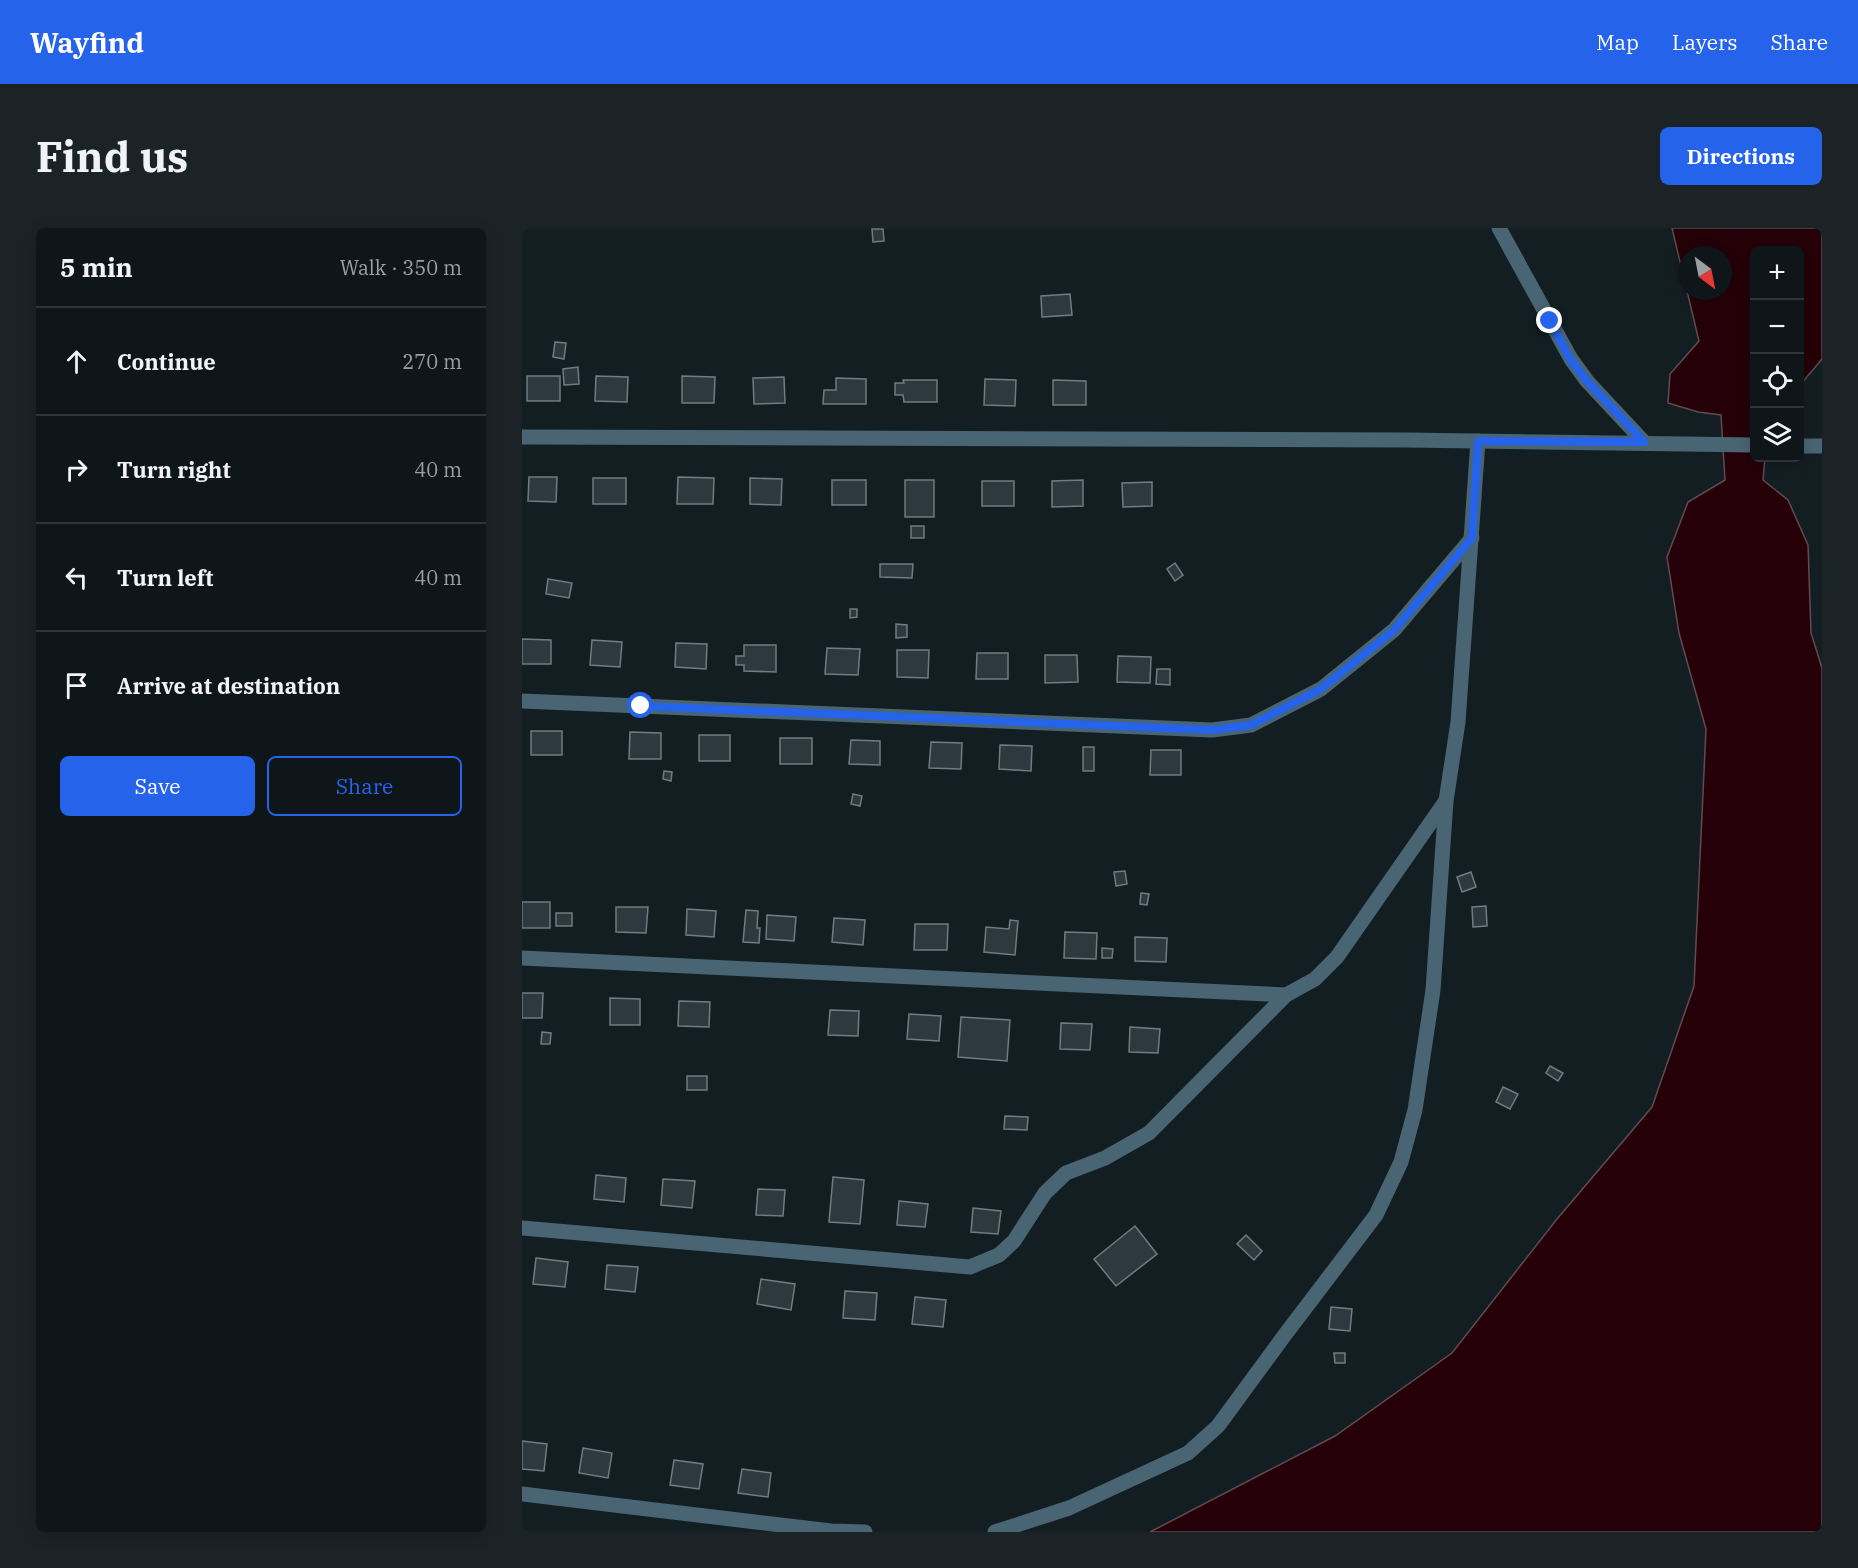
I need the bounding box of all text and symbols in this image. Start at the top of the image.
text: Wayfind [30,24,144,61]
text: Map [1596,28,1639,56]
text: Layers [1672,28,1738,56]
text: Share [1771,28,1828,56]
button: Directions [1660,127,1822,185]
text: Find us [36,129,188,184]
north arrow [1678,246,1732,300]
map controls [1750,246,1804,462]
button: + [1750,246,1804,300]
text: 5 min [60,250,133,284]
text: Walk · 350 m [340,254,462,281]
button: − [1750,300,1804,354]
route end [1536,307,1562,333]
icon: ahead [60,345,93,378]
text: Continue [117,347,216,376]
text: 270 m [402,348,462,375]
button: locate [1750,354,1804,408]
button: layers [1750,408,1804,462]
icon: right [60,453,93,486]
text: Turn right [117,455,231,484]
text: 40 m [414,456,462,483]
icon: left [60,561,93,594]
text: Turn left [117,563,213,592]
text: 40 m [414,564,462,591]
icon: arrive [60,669,93,702]
text: Arrive at destination [117,671,340,700]
route start [627,692,653,718]
button: Save [60,756,255,816]
button: Share [267,756,462,816]

